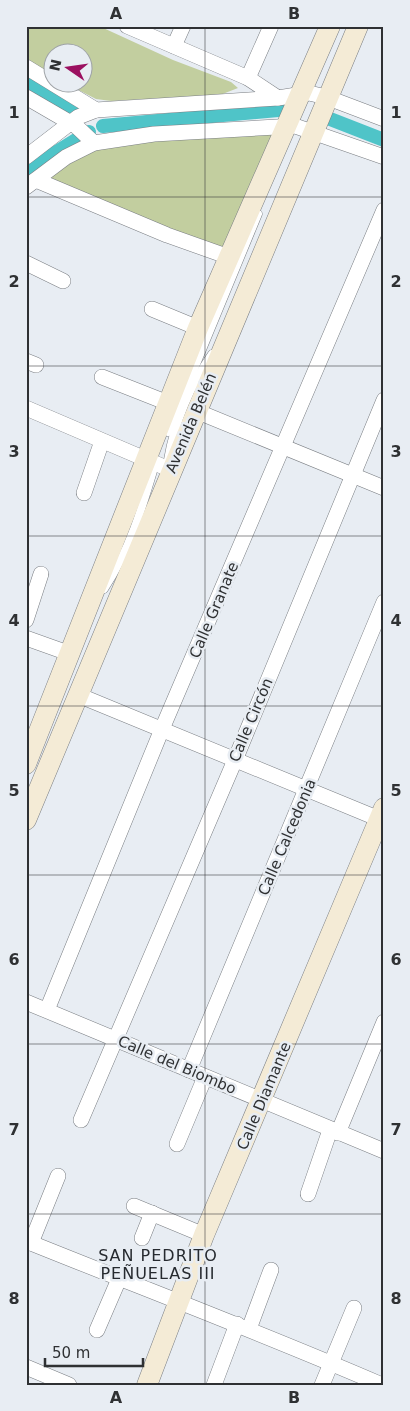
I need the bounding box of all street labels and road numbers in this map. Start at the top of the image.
street label: Avenida Belén [162,370,220,476]
street label: Calle Granate [186,559,242,661]
street label: Calle Circón [225,675,277,765]
street label: Calle Calcedonia [254,776,320,898]
street label: Calle del Biombo [115,1032,239,1098]
street label: Calle Diamante [233,1039,295,1153]

